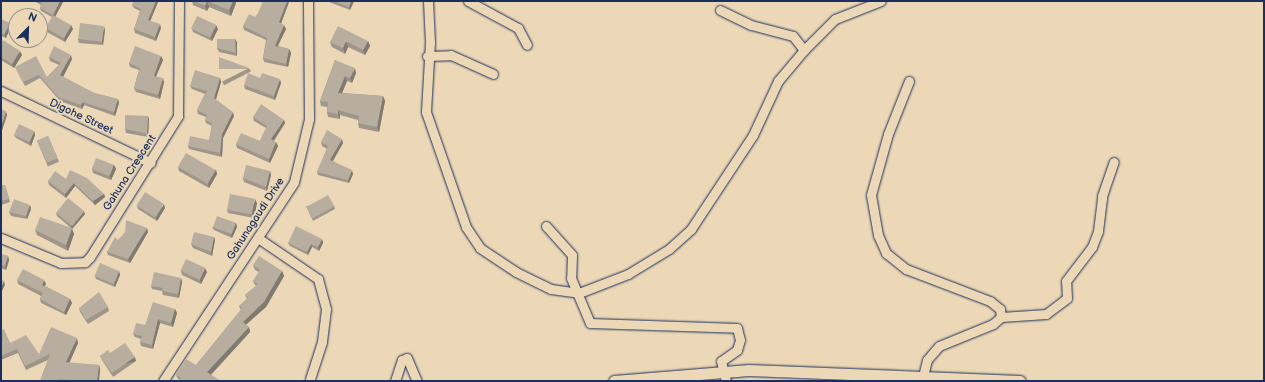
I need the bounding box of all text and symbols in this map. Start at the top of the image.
north arrow [8,8,48,48]
text: N [26,10,39,25]
street label: Digohe Street [47,96,115,138]
street label: Gahuna Crescent [101,133,159,213]
street label: Gahunagaudi Drive [224,175,288,263]

